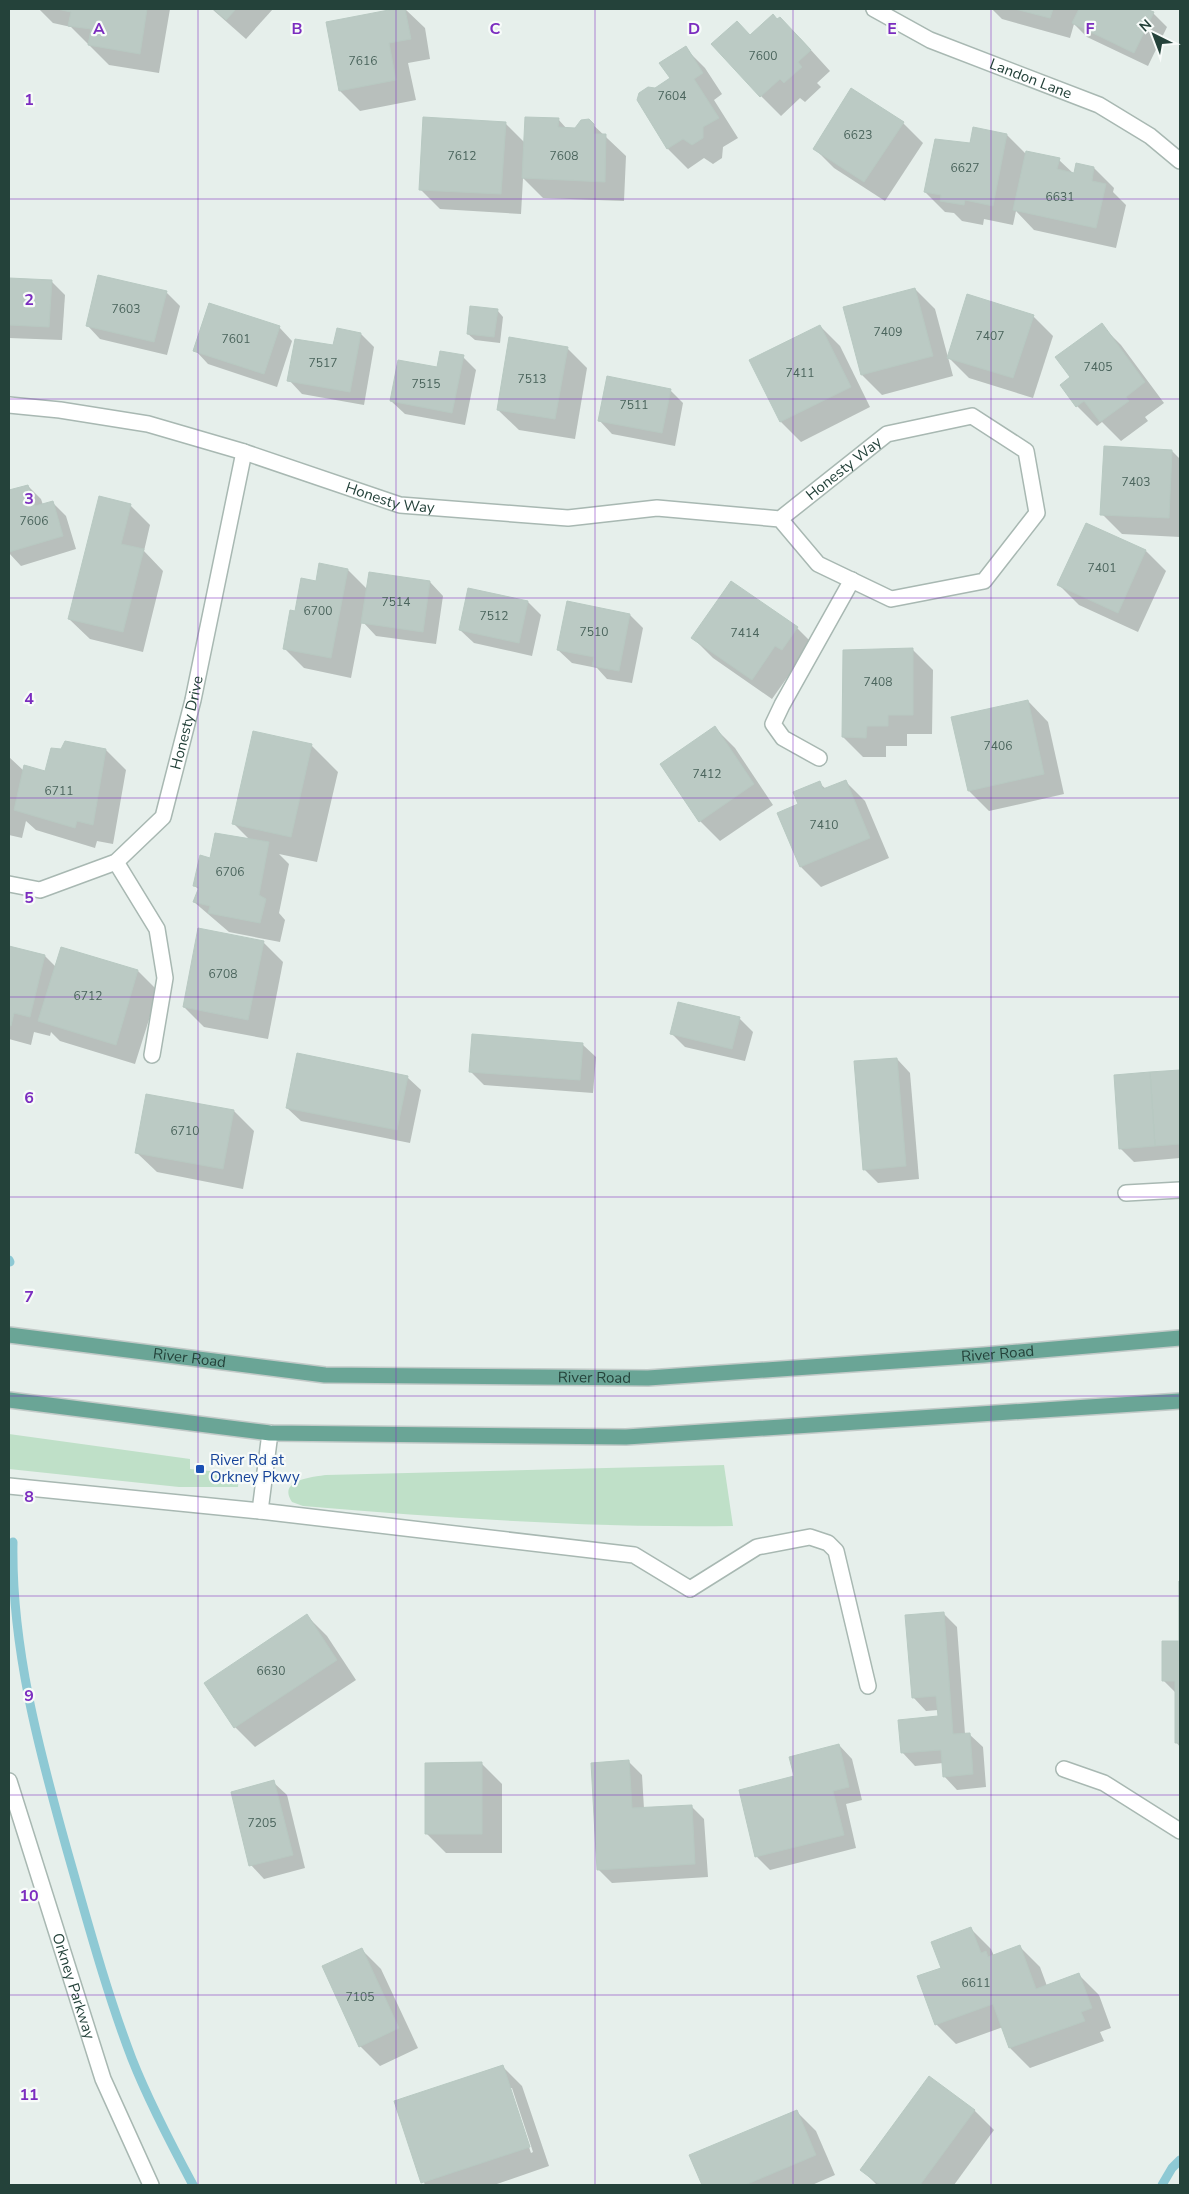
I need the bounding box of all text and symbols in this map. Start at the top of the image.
north arrow [1129,10,1179,60]
text: N [1135,15,1156,36]
text: A [93,18,105,40]
text: B [291,18,303,40]
text: C [490,18,501,40]
text: D [688,18,700,40]
text: E [887,18,897,40]
text: F [1086,18,1095,40]
house number: 7600 [749,48,777,64]
house number: 7616 [349,53,377,69]
street label: Landon Lane [987,54,1075,104]
house number: 7604 [658,88,686,104]
text: 1 [24,89,34,111]
house number: 6623 [844,127,872,143]
house number: 7612 [448,148,476,164]
house number: 7608 [550,148,578,164]
house number: 6627 [951,160,979,176]
house number: 6631 [1046,189,1074,205]
text: 2 [24,289,34,311]
house number: 7603 [112,301,140,317]
house number: 7409 [874,324,902,340]
house number: 7407 [976,328,1004,344]
house number: 7601 [222,331,250,347]
house number: 7517 [309,355,337,371]
house number: 7405 [1084,359,1112,375]
house number: 7411 [786,365,814,381]
house number: 7513 [518,371,546,387]
house number: 7515 [412,376,440,392]
house number: 7511 [620,397,648,413]
street label: Honesty Way [802,432,886,505]
house number: 7403 [1122,474,1150,490]
street label: Honesty Way [343,477,436,518]
text: 3 [24,488,34,510]
house number: 7606 [20,513,48,529]
house number: 7401 [1088,560,1116,576]
house number: 7514 [382,594,410,610]
house number: 6700 [304,603,332,619]
house number: 7512 [480,608,508,624]
house number: 7510 [580,624,608,640]
house number: 7414 [731,625,759,641]
street label: Honesty Drive [166,674,208,772]
house number: 7408 [864,674,892,690]
text: 4 [24,688,34,710]
house number: 7406 [984,738,1012,754]
house number: 7412 [693,766,721,782]
house number: 6711 [45,783,73,799]
house number: 7410 [810,817,838,833]
house number: 6706 [216,864,244,880]
text: 5 [24,887,34,909]
house number: 6708 [209,966,237,982]
house number: 6712 [74,988,102,1004]
text: 6 [24,1087,34,1109]
house number: 6710 [171,1123,199,1139]
text: 7 [24,1286,34,1308]
street label: River Road [960,1341,1035,1367]
street label: River Road [152,1343,227,1372]
street label: River Road [558,1367,631,1388]
place label: River Rd at Orkney Pkwy [210,1450,300,1487]
marker: River Rd at Orkney Pkwy [194,1463,206,1475]
text: 8 [24,1486,34,1508]
house number: 6630 [257,1663,285,1679]
text: 9 [24,1685,34,1707]
house number: 7205 [248,1815,276,1831]
text: 10 [19,1885,39,1907]
street label: Orkney Parkway [48,1930,100,2042]
house number: 6611 [962,1975,990,1991]
house number: 7105 [346,1989,374,2005]
text: 11 [19,2084,39,2106]

